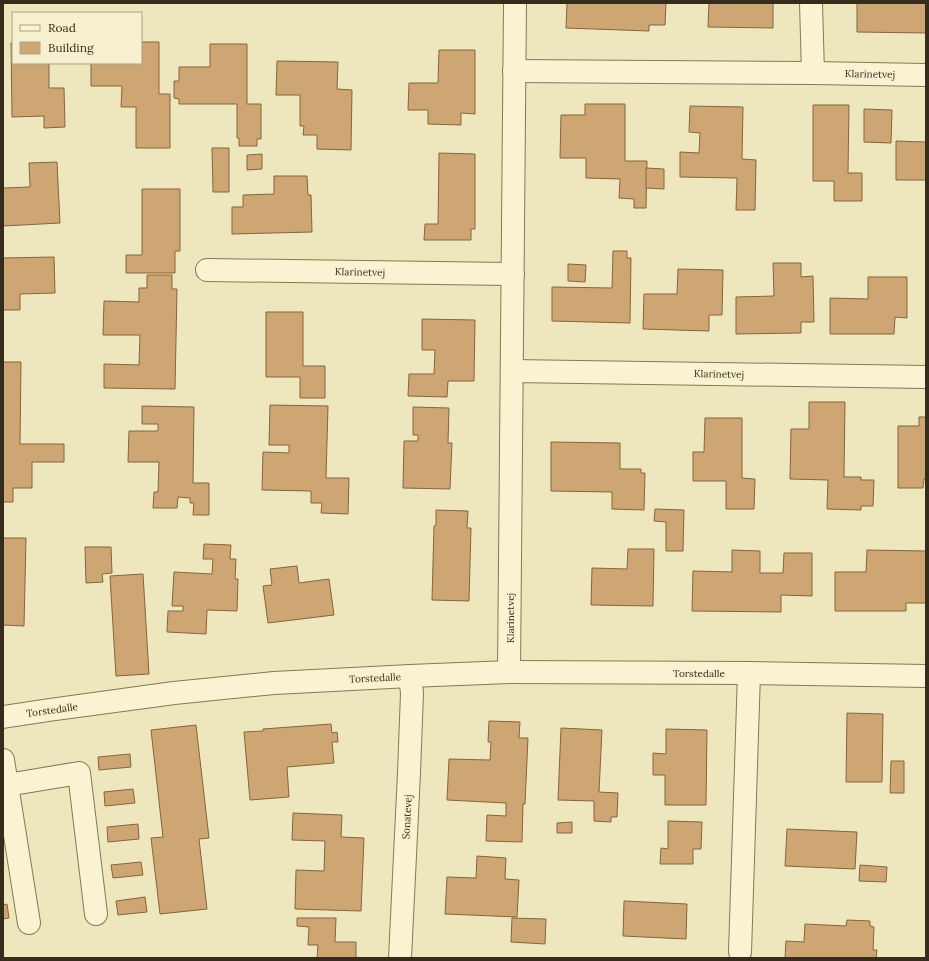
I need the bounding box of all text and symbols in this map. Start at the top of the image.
legend [12,12,142,64]
text: Road [48,20,76,35]
text: Building [48,40,94,55]
street label: Klarinetvej [845,67,895,81]
street label: Klarinetvej [335,265,385,279]
street label: Klarinetvej [694,367,744,381]
street label: Klarinetvej [504,593,517,643]
street label: Torstedalle [673,667,726,680]
street label: Torstedalle [349,670,402,686]
street label: Torstedalle [25,700,79,720]
street label: Sonatevej [399,794,415,840]

